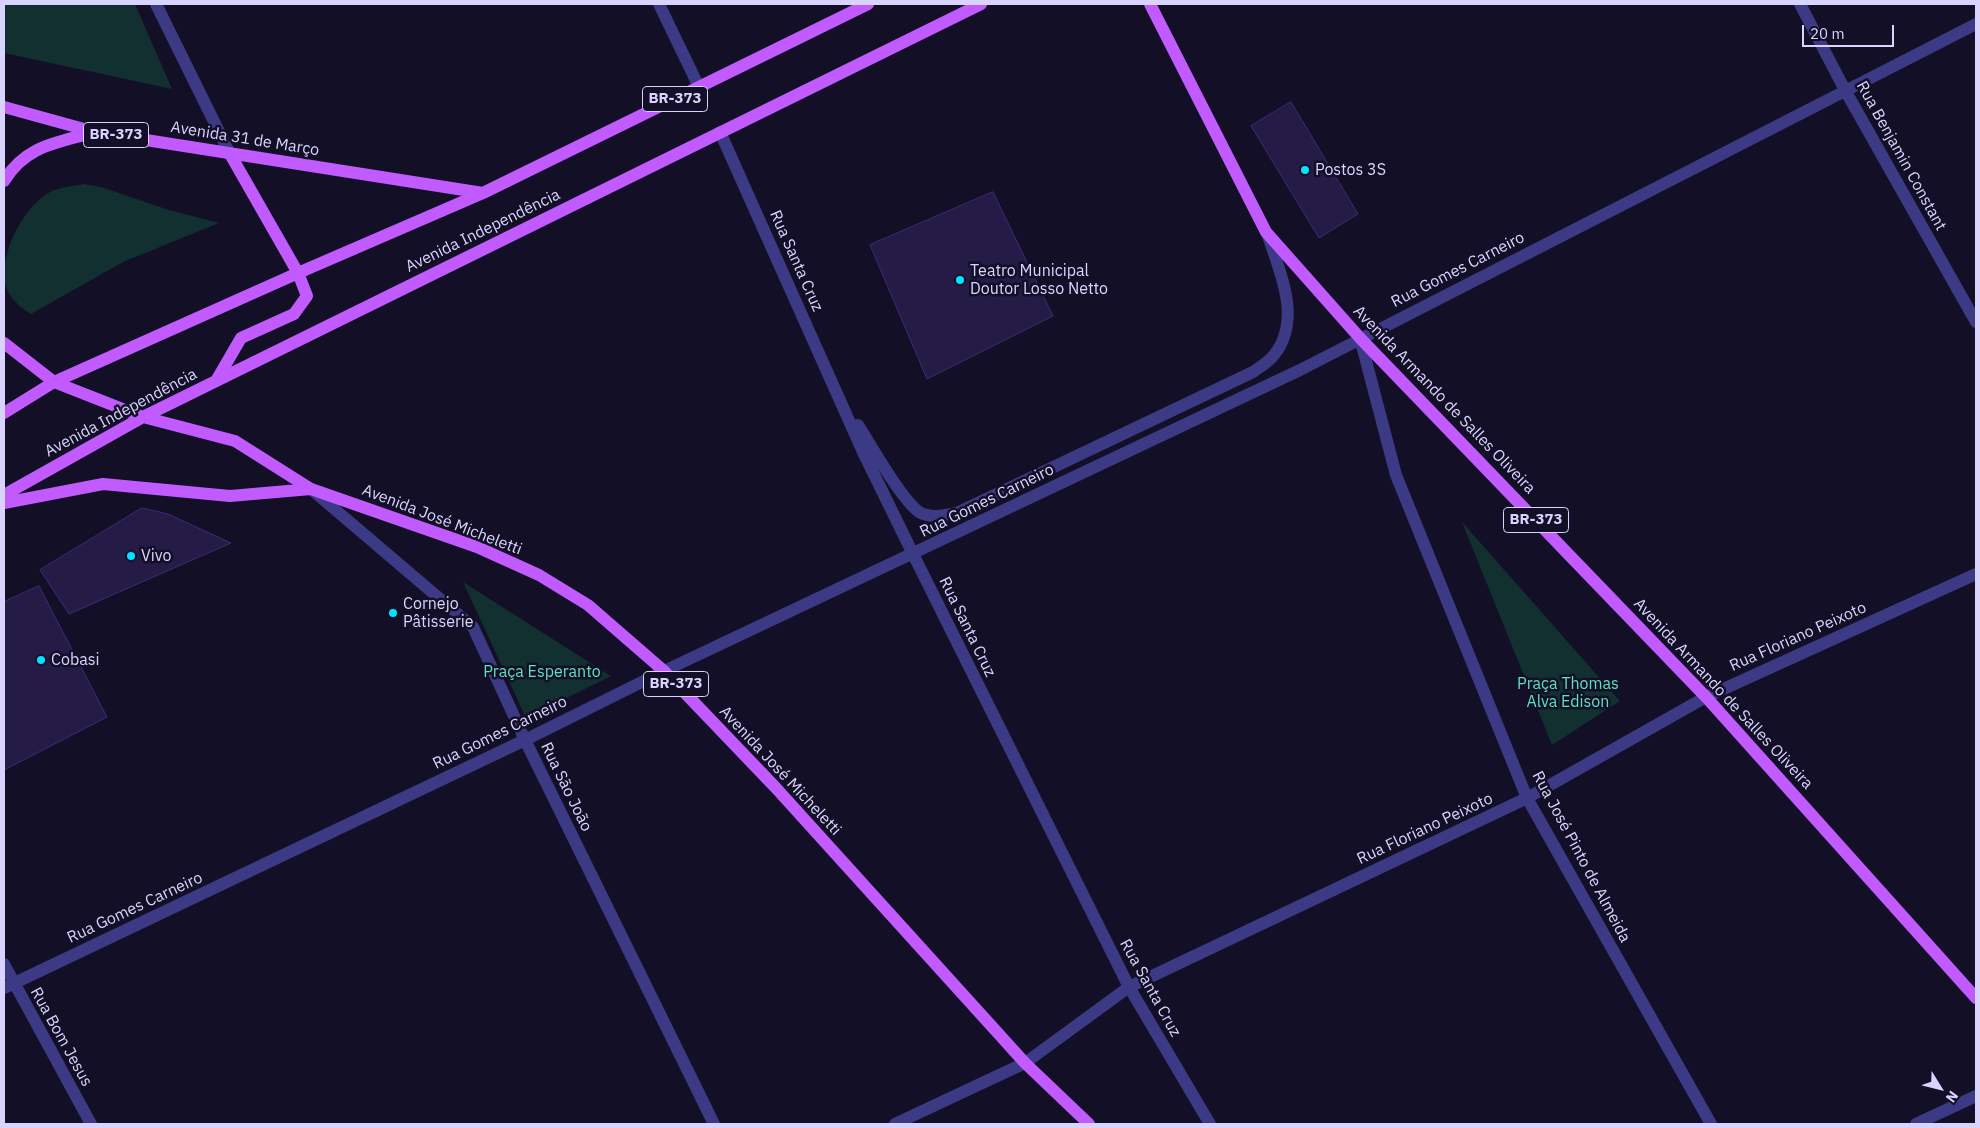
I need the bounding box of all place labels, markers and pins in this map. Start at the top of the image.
place label: Postos 3S [1315,160,1386,180]
marker: Postos 3S [1299,164,1311,176]
place label: Teatro Municipal Doutor Losso Netto [970,261,1108,299]
marker: Teatro Municipal Doutor Losso Netto [954,274,966,286]
place label: Vivo [141,546,171,566]
marker: Vivo [125,550,137,562]
place label: Cornejo Pâtisserie [403,594,474,632]
marker: Cornejo Pâtisserie [387,607,399,619]
place label: Cobasi [51,650,100,670]
marker: Cobasi [35,654,47,666]

